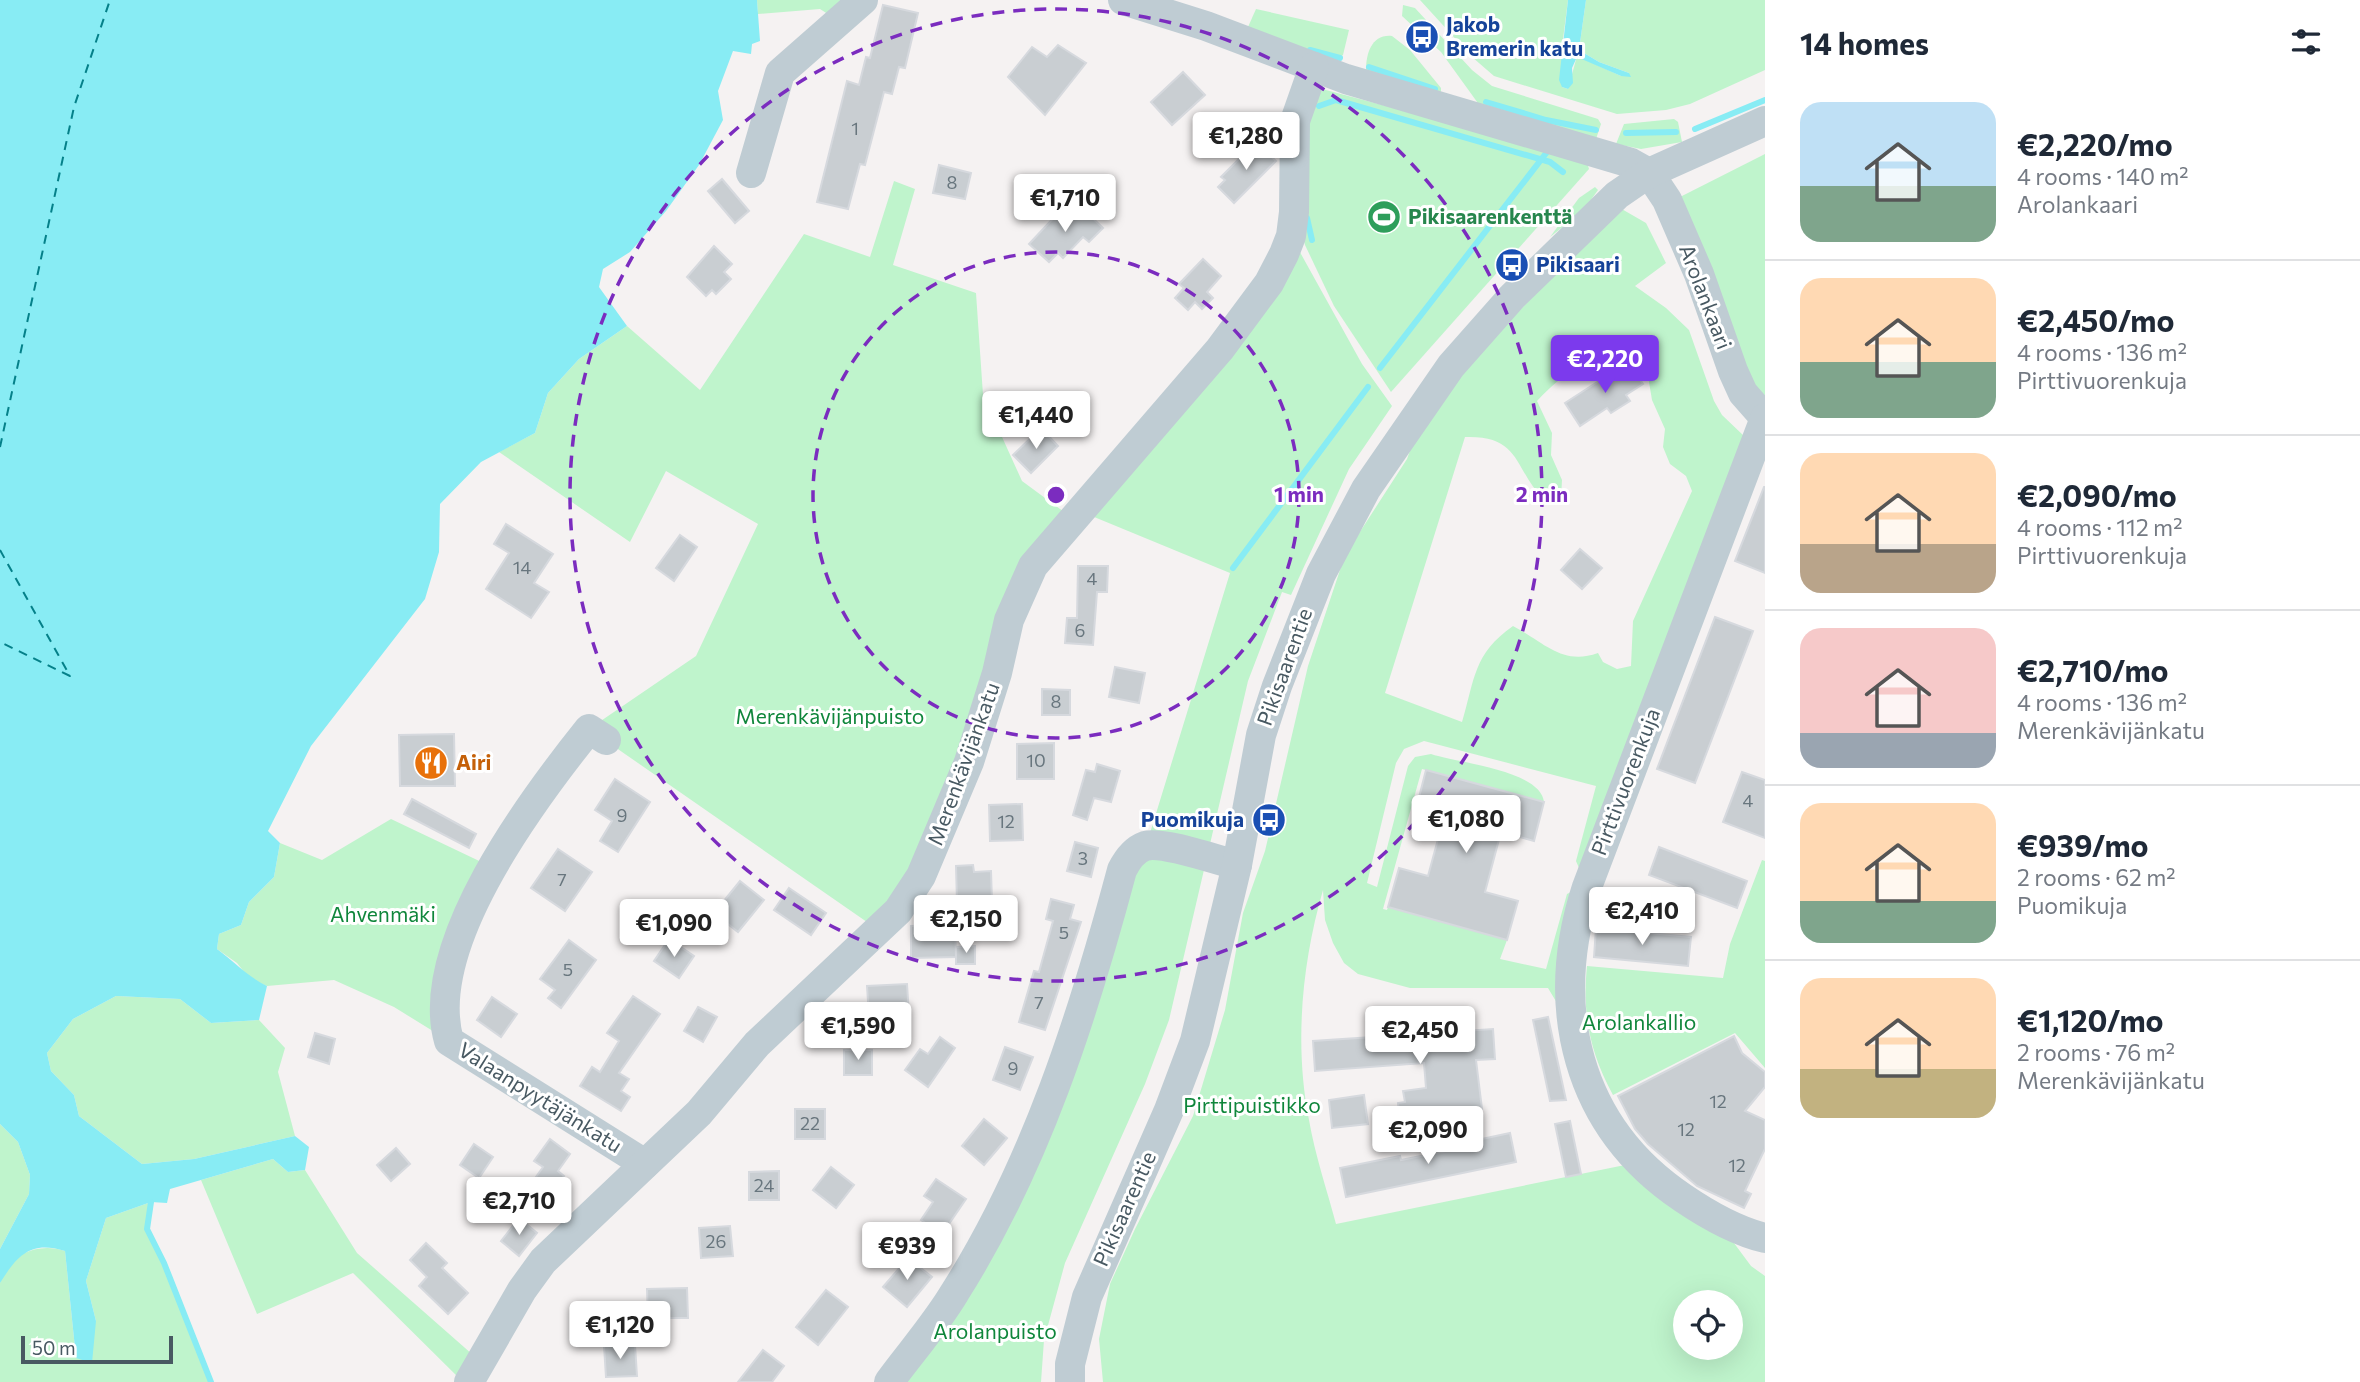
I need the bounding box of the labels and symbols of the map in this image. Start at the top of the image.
place label: Jakob Bremerin katu [1446,11,1583,60]
bus stop icon: Jakob Bremerin katu [1403,18,1441,56]
pin: €1,280 [1189,113,1303,172]
house number: 1 [851,117,859,139]
house number: 8 [947,171,958,193]
pin: €1,710 [1008,174,1122,234]
sports icon: Pikisaarenkenttä [1365,198,1403,236]
place label: Pikisaarenkenttä [1408,203,1572,228]
street label: Arolankaari [1675,240,1738,353]
bus stop icon: Pikisaari [1493,246,1531,284]
place label: Pikisaari [1536,251,1620,276]
pin: €2,220 [1548,336,1662,395]
pin: €1,440 [979,392,1093,451]
text: 1 min [1274,481,1324,506]
text: 2 min [1516,481,1568,506]
centre of rings [1044,483,1068,507]
house number: 14 [513,556,531,578]
house number: 4 [1087,567,1098,589]
street label: Pikisaarentie [1251,604,1316,729]
house number: 6 [1075,619,1085,641]
street label: Merenkävijänkatu [922,679,1004,848]
house number: 8 [1051,690,1062,712]
park label: Merenkävijänpuisto [736,703,924,728]
street label: Pirttivuorenkuja [1585,705,1664,858]
restaurant icon: Airi [412,744,450,782]
place label: Airi [456,749,491,774]
house number: 10 [1026,749,1046,771]
house number: 4 [1743,789,1754,811]
pin: €1,080 [1409,796,1523,855]
bus stop icon: Puomikuja [1250,801,1288,839]
house number: 9 [617,804,627,826]
place label: Puomikuja [1141,806,1244,831]
house number: 12 [997,810,1015,832]
house number: 3 [1078,847,1088,869]
house number: 7 [557,868,567,890]
pin: €2,410 [1585,888,1699,947]
pin: €2,150 [909,895,1023,955]
pin: €1,090 [617,900,731,959]
park label: Ahvenmäki [330,901,436,926]
house number: 5 [1059,921,1069,943]
house number: 5 [563,958,573,980]
house number: 7 [1034,991,1044,1013]
pin: €1,590 [801,1002,915,1062]
pin: €2,450 [1363,1006,1477,1066]
park label: Arolankallio [1582,1009,1696,1034]
street label: Valaanpyytäjänkatu [454,1036,627,1157]
house number: 9 [1008,1057,1018,1079]
house number: 12 [1709,1090,1727,1112]
park label: Pirttipuistikko [1183,1092,1321,1117]
pin: €2,090 [1371,1106,1485,1166]
house number: 22 [800,1112,820,1134]
house number: 12 [1677,1118,1695,1140]
street label: Pikisaarentie [1087,1147,1160,1270]
house number: 12 [1728,1154,1746,1176]
house number: 24 [754,1174,774,1196]
pin: €2,710 [462,1178,576,1237]
pin: €939 [866,1222,948,1282]
house number: 26 [706,1230,726,1252]
pin: €1,120 [563,1302,677,1361]
park label: Arolanpuisto [933,1318,1057,1343]
scale bar [21,1333,173,1365]

